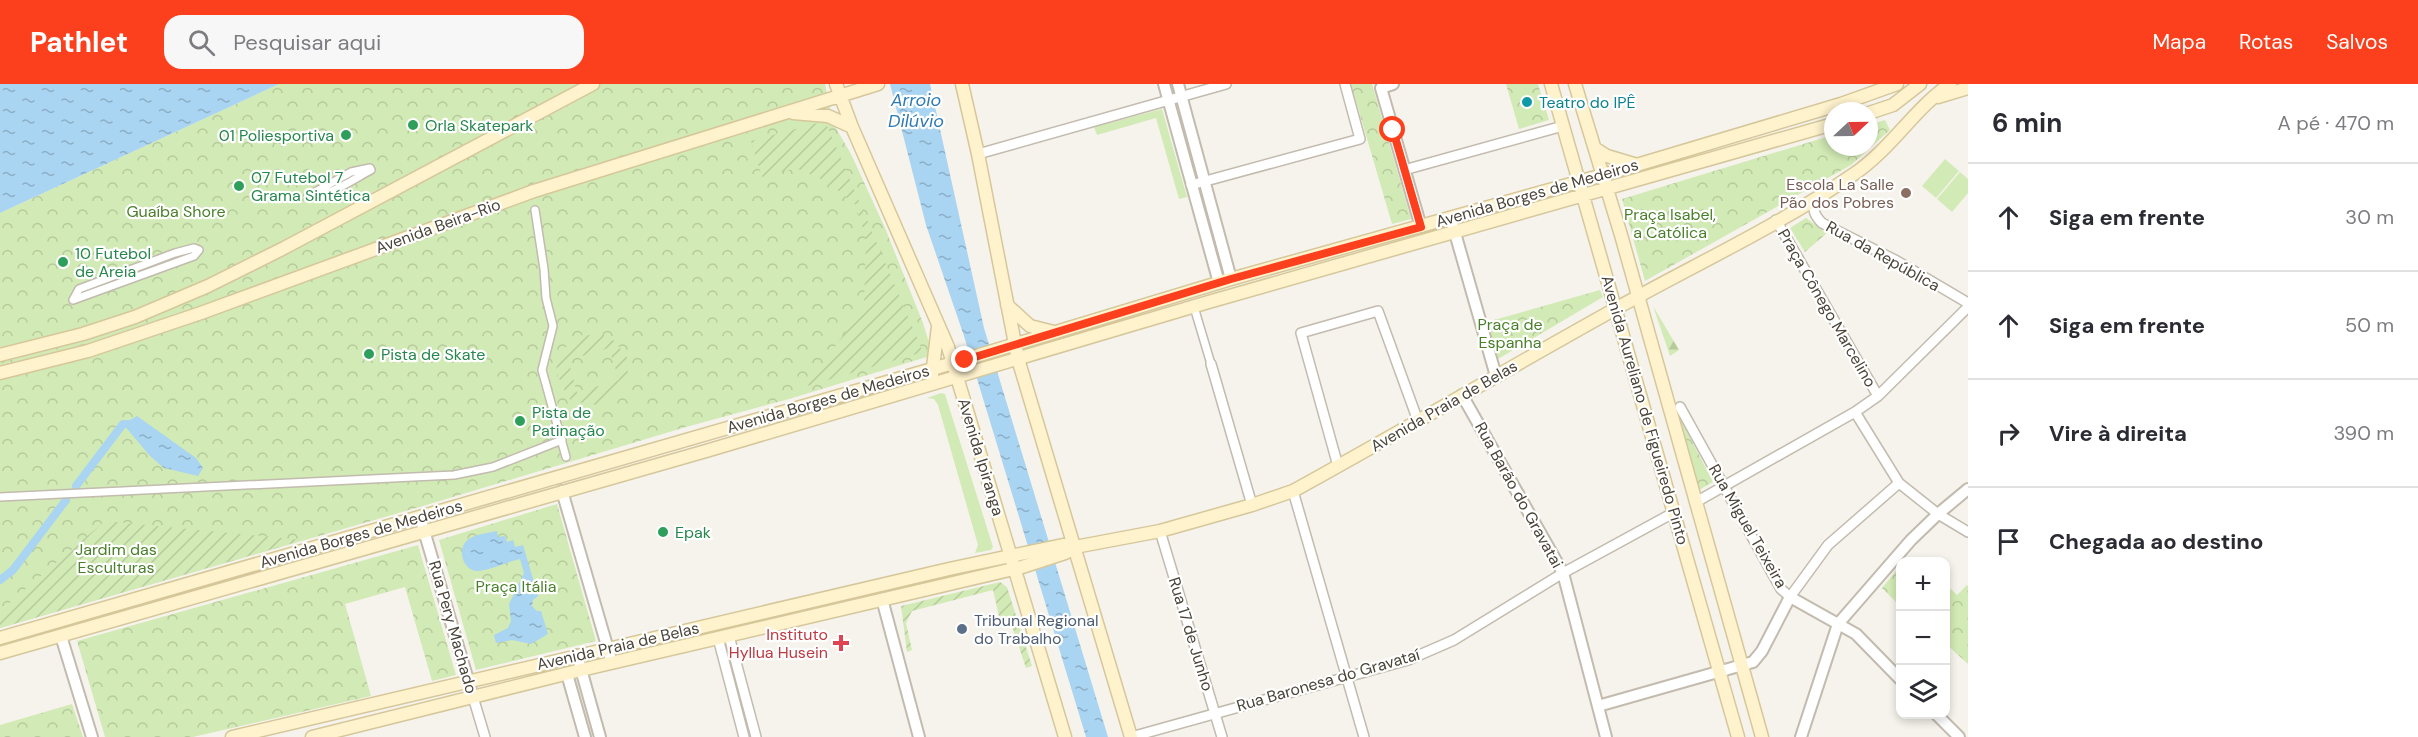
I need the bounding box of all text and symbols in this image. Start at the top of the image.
search box [164,15,584,69]
text: Pathlet [30,24,128,61]
icon: search [185,26,218,59]
text: Pesquisar aqui [233,28,381,57]
text: Mapa [2152,28,2206,56]
text: Rotas [2239,28,2293,56]
text: Salvos [2326,28,2388,56]
water label: Arroio Dilúvio [888,88,944,133]
place label: Teatro do IPÊ [1539,92,1636,113]
marker: Teatro do IPÊ [1520,95,1534,109]
north arrow [1824,102,1878,156]
text: 6 min [1992,106,2062,140]
text: A pé · 470 m [2278,110,2394,136]
place label: Orla Skatepark [425,115,533,136]
route start [1379,116,1405,142]
marker: Orla Skatepark [406,118,420,132]
place label: 01 Poliesportiva [219,125,334,146]
marker: 01 Poliesportiva [339,128,353,142]
street label: Avenida Borges de Medeiros [1433,154,1641,232]
place label: 07 Futebol 7 Grama Sintética [251,167,370,206]
place label: Escola La Salle Pão dos Pobres [1780,174,1894,213]
marker: 07 Futebol 7 Grama Sintética [232,179,246,193]
marker: Escola La Salle Pão dos Pobres [1899,186,1913,200]
street label: Avenida Beira-Rio [373,194,503,258]
park label: Guaíba Shore [126,201,226,222]
icon: ahead [1992,201,2025,234]
text: Siga em frente [2049,203,2205,232]
park label: Praça Isabel, a Católica [1624,204,1716,243]
text: 30 m [2345,204,2394,230]
street label: Rua da República [1822,216,1944,296]
street label: Praça Cônego Marcelino [1773,225,1881,391]
place label: 10 Futebol de Areia [75,243,151,282]
marker: 10 Futebol de Areia [56,255,70,269]
street label: Avenida Aureliano de Figueiredo Pinto [1596,273,1694,547]
icon: ahead [1992,309,2025,342]
text: Siga em frente [2049,311,2205,340]
text: 50 m [2345,312,2394,338]
park label: Praça de Espanha [1477,314,1543,353]
place label: Pista de Skate [381,344,485,365]
route end [951,346,977,372]
marker: Pista de Skate [362,347,376,361]
street label: Avenida Praia de Belas [1367,355,1521,457]
street label: Avenida Borges de Medeiros [724,360,932,438]
street label: Avenida Ipiranga [953,396,1009,518]
place label: Pista de Patinação [532,402,605,441]
marker: Pista de Patinação [513,414,527,428]
icon: right [1992,417,2025,450]
street label: Rua Barão do Gravatai [1470,418,1568,572]
text: Vire à direita [2049,419,2187,448]
text: 390 m [2333,420,2394,446]
street label: Rua Miguel Teixeira [1704,460,1792,592]
street label: Avenida Borges de Medeiros [257,495,465,573]
place label: Epak [675,522,711,543]
marker: Epak [656,525,670,539]
icon: arrive [1992,525,2025,558]
text: Chegada ao destino [2049,527,2263,556]
park label: Jardim das Esculturas [75,539,157,578]
map controls [1896,557,1950,719]
button: + [1896,557,1950,611]
street label: Rua Pery Machado [424,558,482,696]
street label: Rua 17 de Junho [1164,575,1218,693]
park label: Praça Itália [476,576,556,597]
place label: Tribunal Regional do Trabalho [974,610,1099,649]
button: − [1896,611,1950,665]
street label: Avenida Praia de Belas [535,617,701,675]
marker: Tribunal Regional do Trabalho [955,622,969,636]
place label: Instituto Hyllua Husein [729,624,828,663]
marker: Instituto Hyllua Husein [832,634,850,652]
street label: Rua Baronesa do Gravataí [1234,644,1422,716]
button: layers [1896,665,1950,719]

